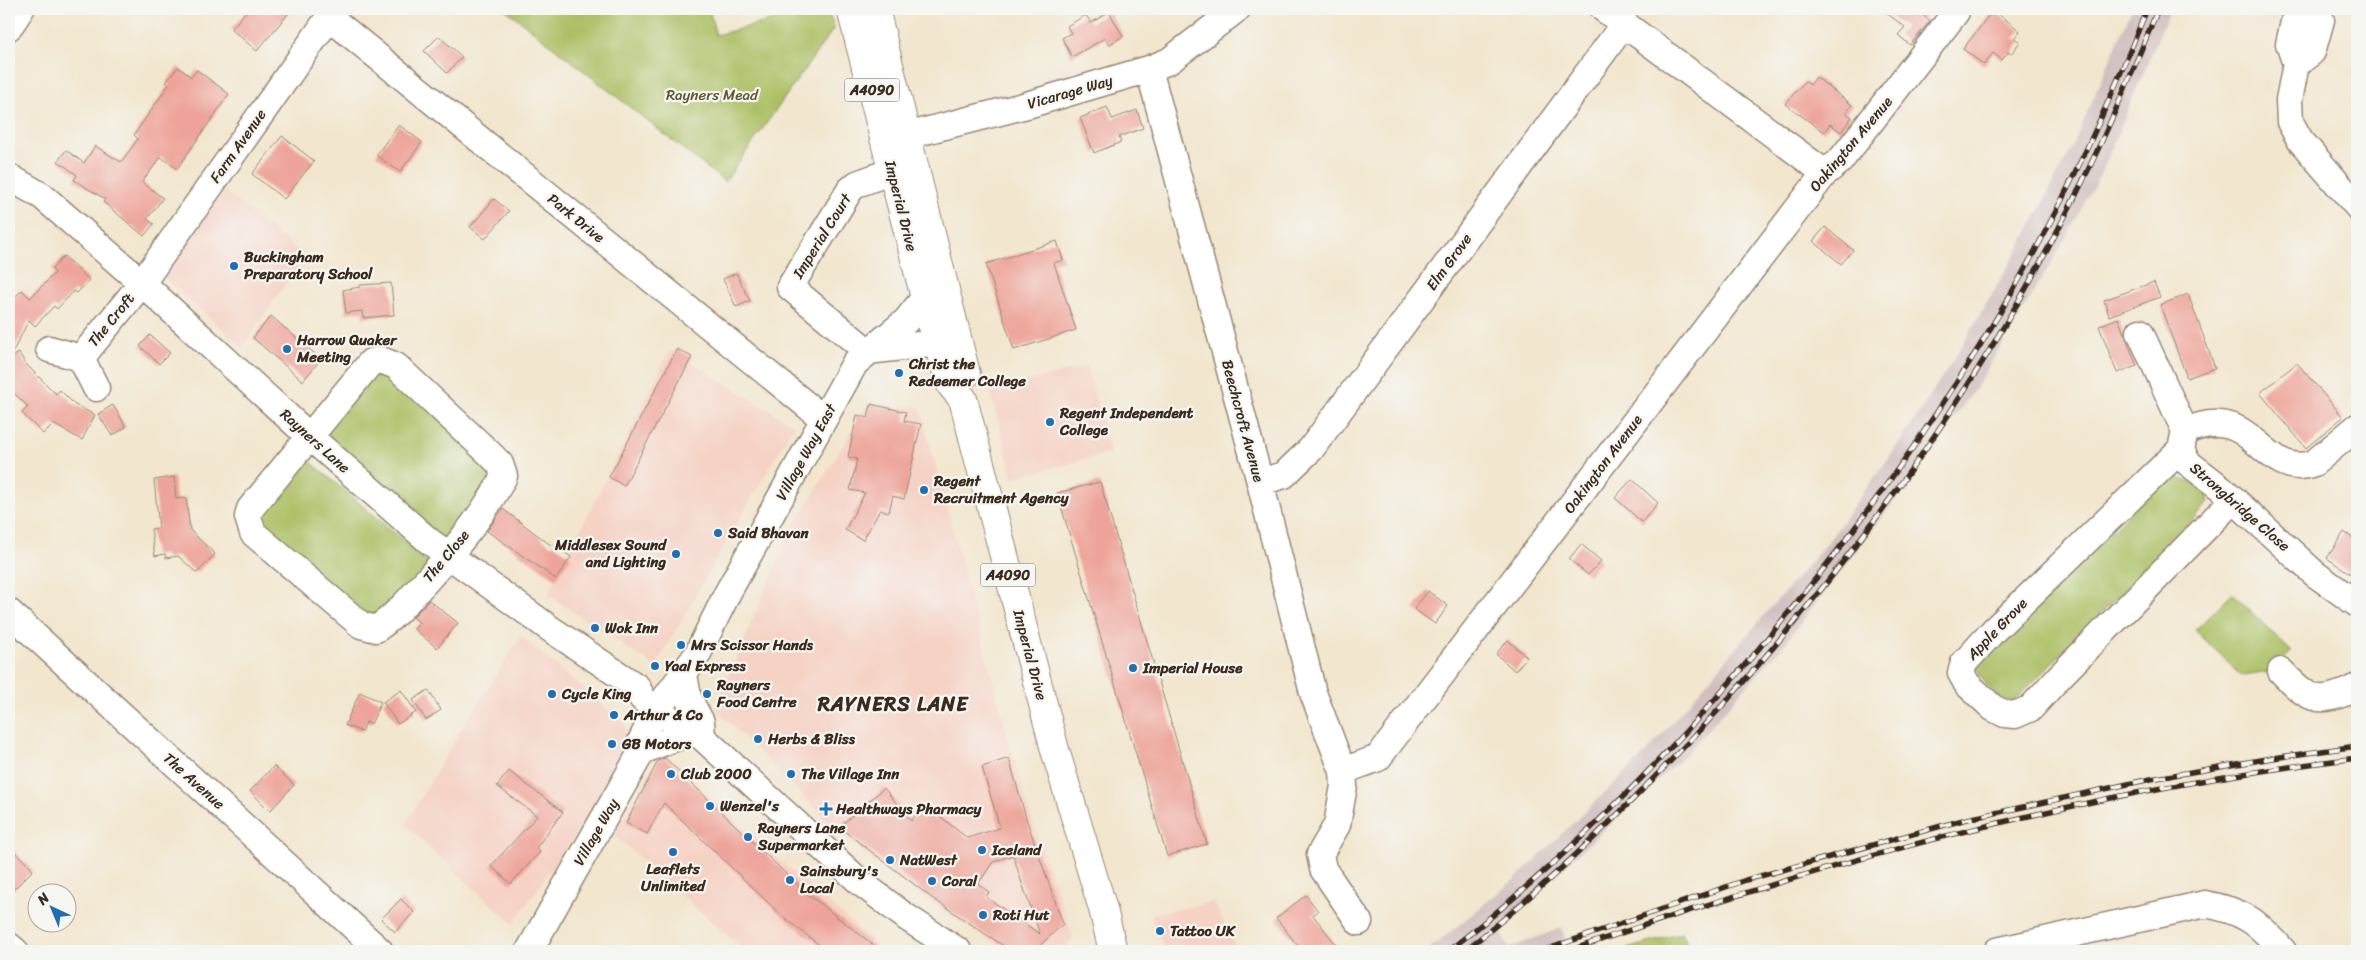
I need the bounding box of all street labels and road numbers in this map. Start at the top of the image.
street label: Vicarage Way [1024,67,1116,117]
road number: A4090 [844,78,900,102]
street label: Oakington Avenue [1803,90,1899,198]
street label: Farm Avenue [203,103,273,189]
street label: Imperial Drive [877,157,925,255]
street label: Park Drive [541,186,611,250]
street label: Imperial Court [785,187,859,285]
street label: Elm Grove [1419,228,1479,296]
street label: The Croft [81,287,141,353]
street label: Beechcroft Avenue [1214,357,1272,485]
street label: Village Way East [769,398,844,505]
street label: Rayners Lane [274,402,356,480]
street label: Oakington Avenue [1557,409,1649,519]
street label: Strongbridge Close [2184,456,2296,558]
street label: The Close [416,524,476,588]
road number: A4090 [980,564,1036,586]
street label: Apple Grove [1960,592,2034,667]
street label: Imperial Drive [1005,606,1055,704]
street label: The Avenue [157,746,231,816]
street label: Village Way [566,793,626,871]

